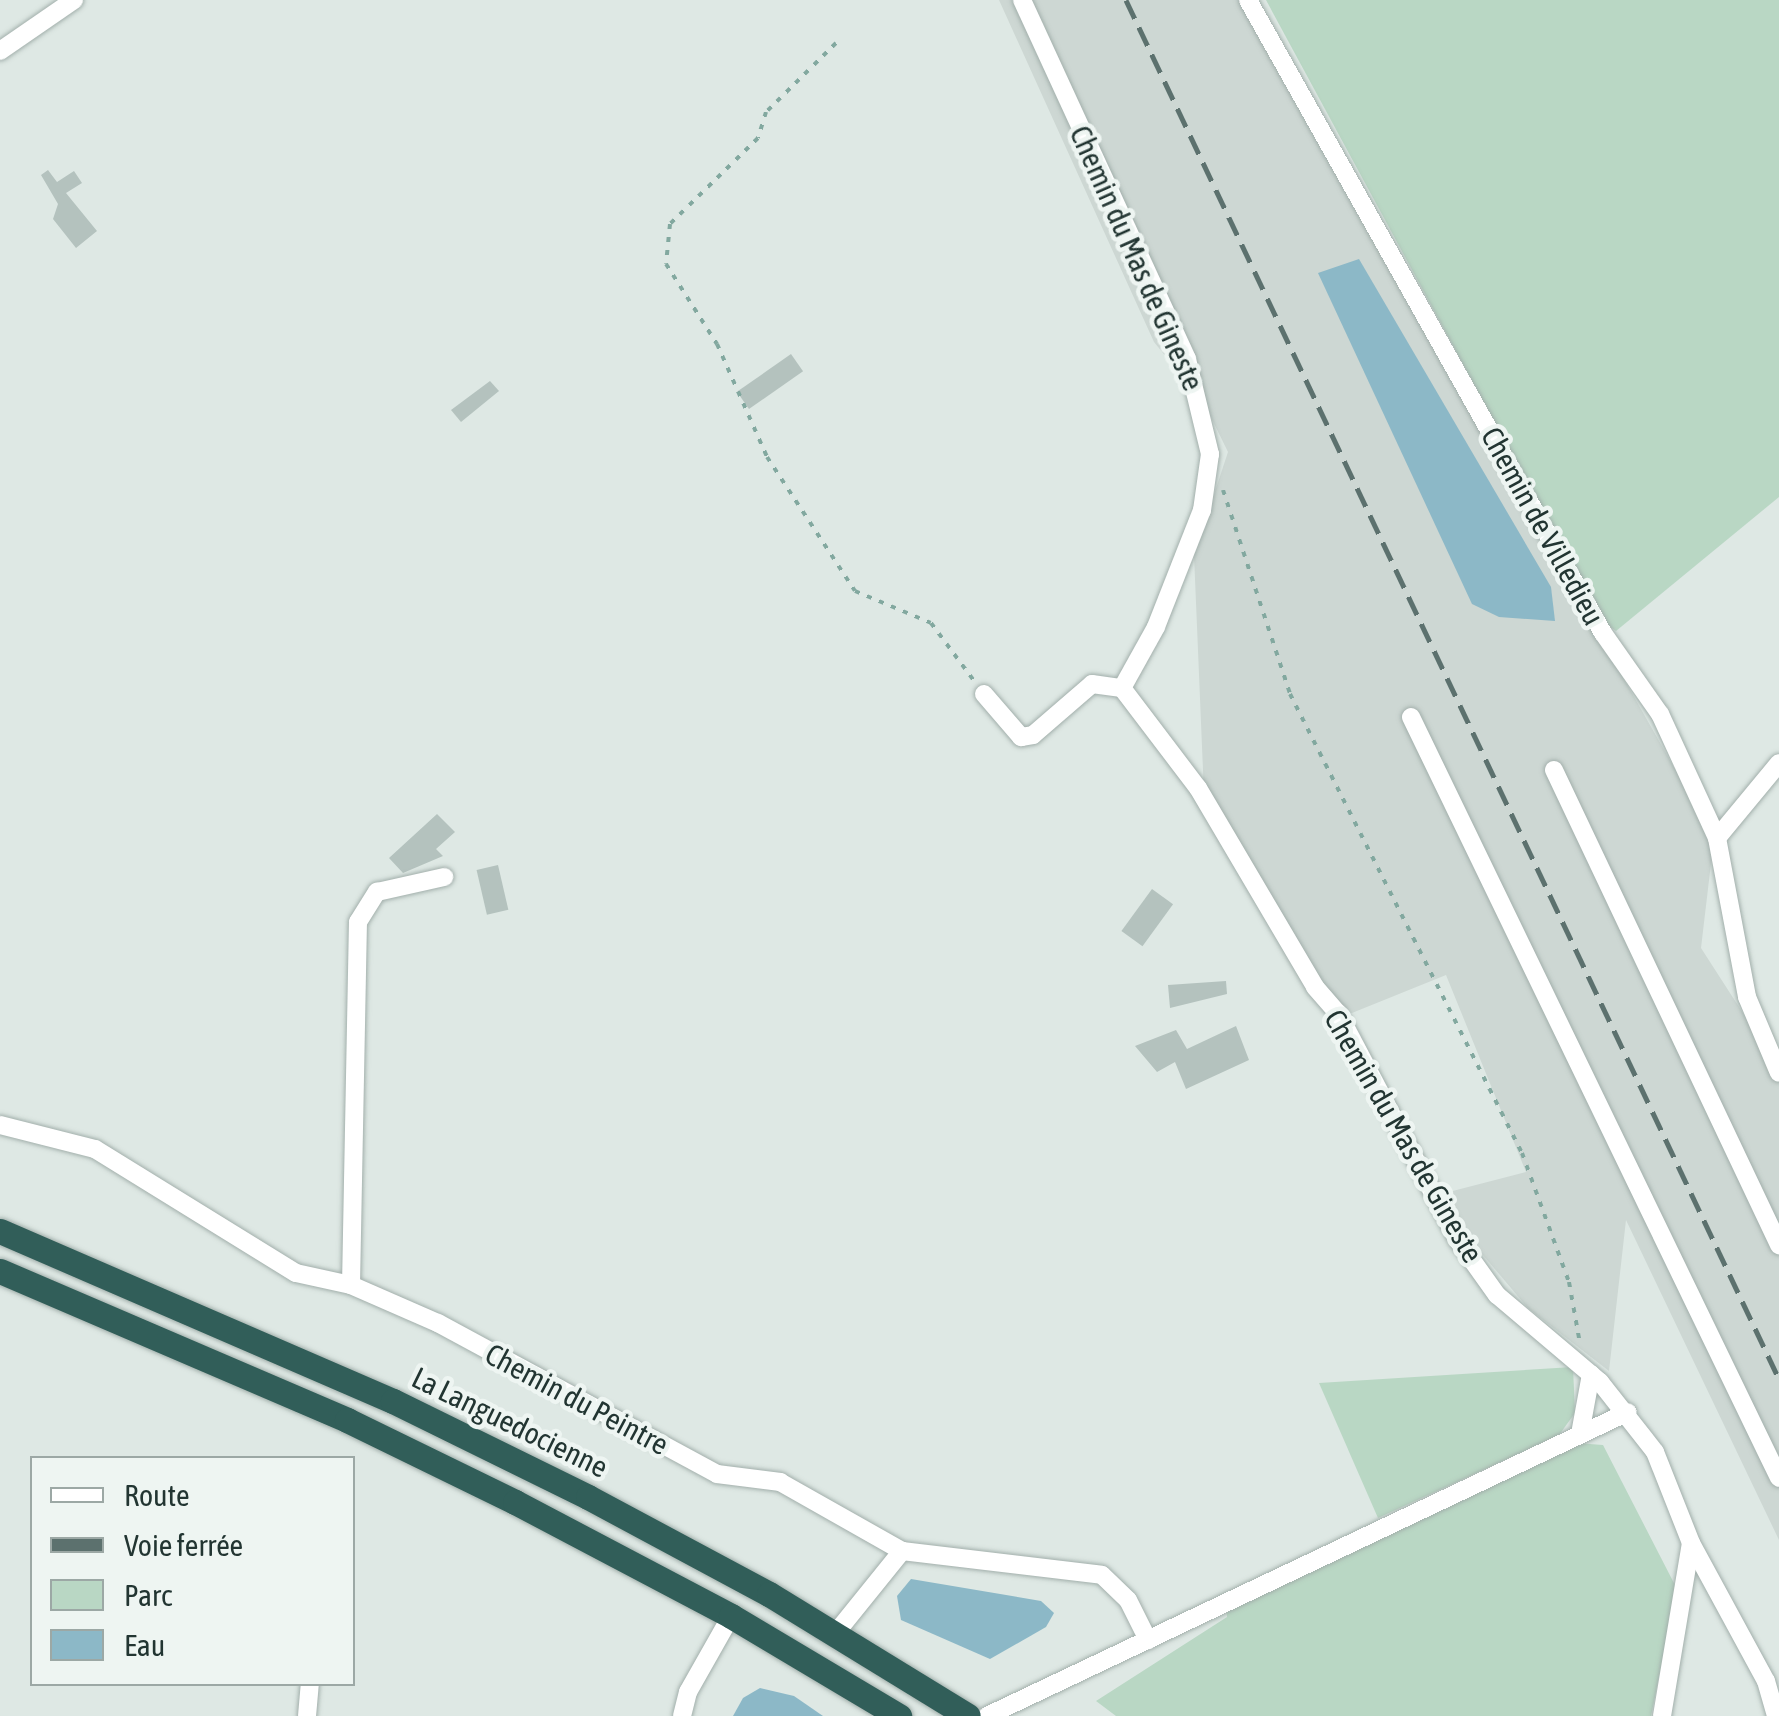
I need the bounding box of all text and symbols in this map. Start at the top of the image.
street label: Chemin du Mas de Gineste [1062,120,1212,396]
street label: Chemin de Villedieu [1474,421,1612,631]
street label: Chemin du Mas de Gineste [1317,1003,1491,1269]
street label: Chemin du Peintre [479,1336,675,1462]
street label: La Languedocienne [406,1359,614,1485]
legend [30,1456,355,1686]
text: Route [124,1478,190,1512]
text: Voie ferrée [124,1528,243,1562]
text: Parc [124,1578,172,1612]
text: Eau [124,1628,165,1662]

